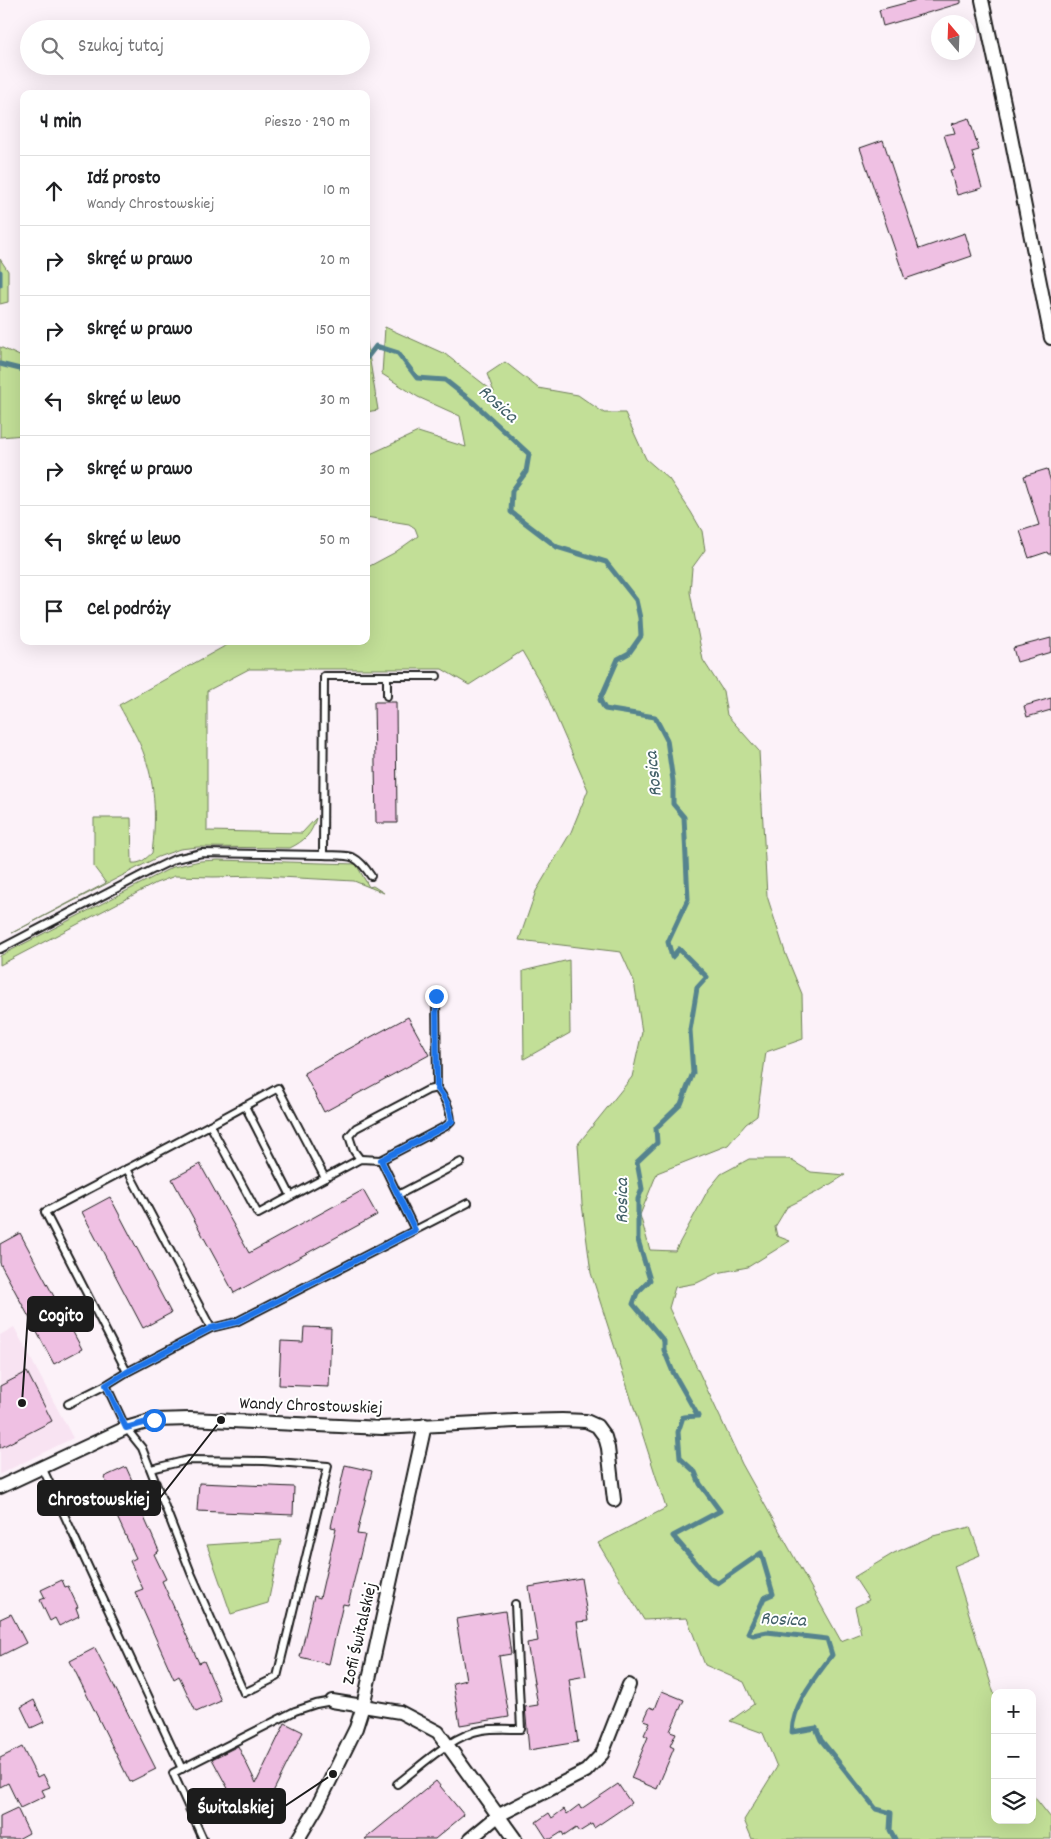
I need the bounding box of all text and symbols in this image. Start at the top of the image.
north arrow [931,15,976,60]
search box [20,20,370,75]
icon: search [38,34,66,62]
text: Szukaj tutaj [78,34,164,61]
text: 4 min [40,108,82,138]
text: Pieszo · 290 m [264,111,350,134]
text: Idź prosto [87,166,160,193]
icon: ahead [40,177,68,205]
text: 10 m [323,179,350,202]
text: Wandy Chrostowskiej [87,193,215,216]
icon: right [40,247,68,275]
text: Skręć w prawo [87,247,193,274]
text: 20 m [320,249,350,272]
icon: right [40,317,68,345]
text: Skręć w prawo [87,317,193,344]
text: 150 m [316,319,350,342]
water label: Rosica [471,380,524,431]
icon: left [40,387,68,415]
text: Skręć w lewo [87,387,181,414]
text: 30 m [320,389,350,412]
icon: right [40,457,68,485]
text: Skręć w prawo [87,457,193,484]
text: 30 m [320,459,350,482]
icon: left [40,527,68,555]
text: Skręć w lewo [87,527,181,554]
text: 50 m [319,529,350,552]
icon: arrive [40,597,68,625]
text: Cel podróży [87,597,170,624]
water label: Rosica [639,749,671,798]
route end [425,985,448,1008]
water label: Rosica [610,1177,637,1224]
callout: Cogito [28,1297,93,1331]
text: Cogito [38,1304,84,1331]
street label: Wandy Chrostowskiej [239,1392,383,1422]
route start [143,1409,166,1432]
callout: Chrostowskiej [38,1481,160,1515]
text: Chrostowskiej [48,1488,150,1515]
street label: Zofii Świtalskiej [337,1580,385,1688]
water label: Rosica [759,1606,808,1636]
map controls [991,1689,1036,1824]
button: + [991,1689,1036,1734]
button: − [991,1734,1036,1779]
button: layers [991,1779,1036,1824]
callout: Świtalskiej [188,1789,285,1823]
text: Świtalskiej [198,1796,274,1823]

